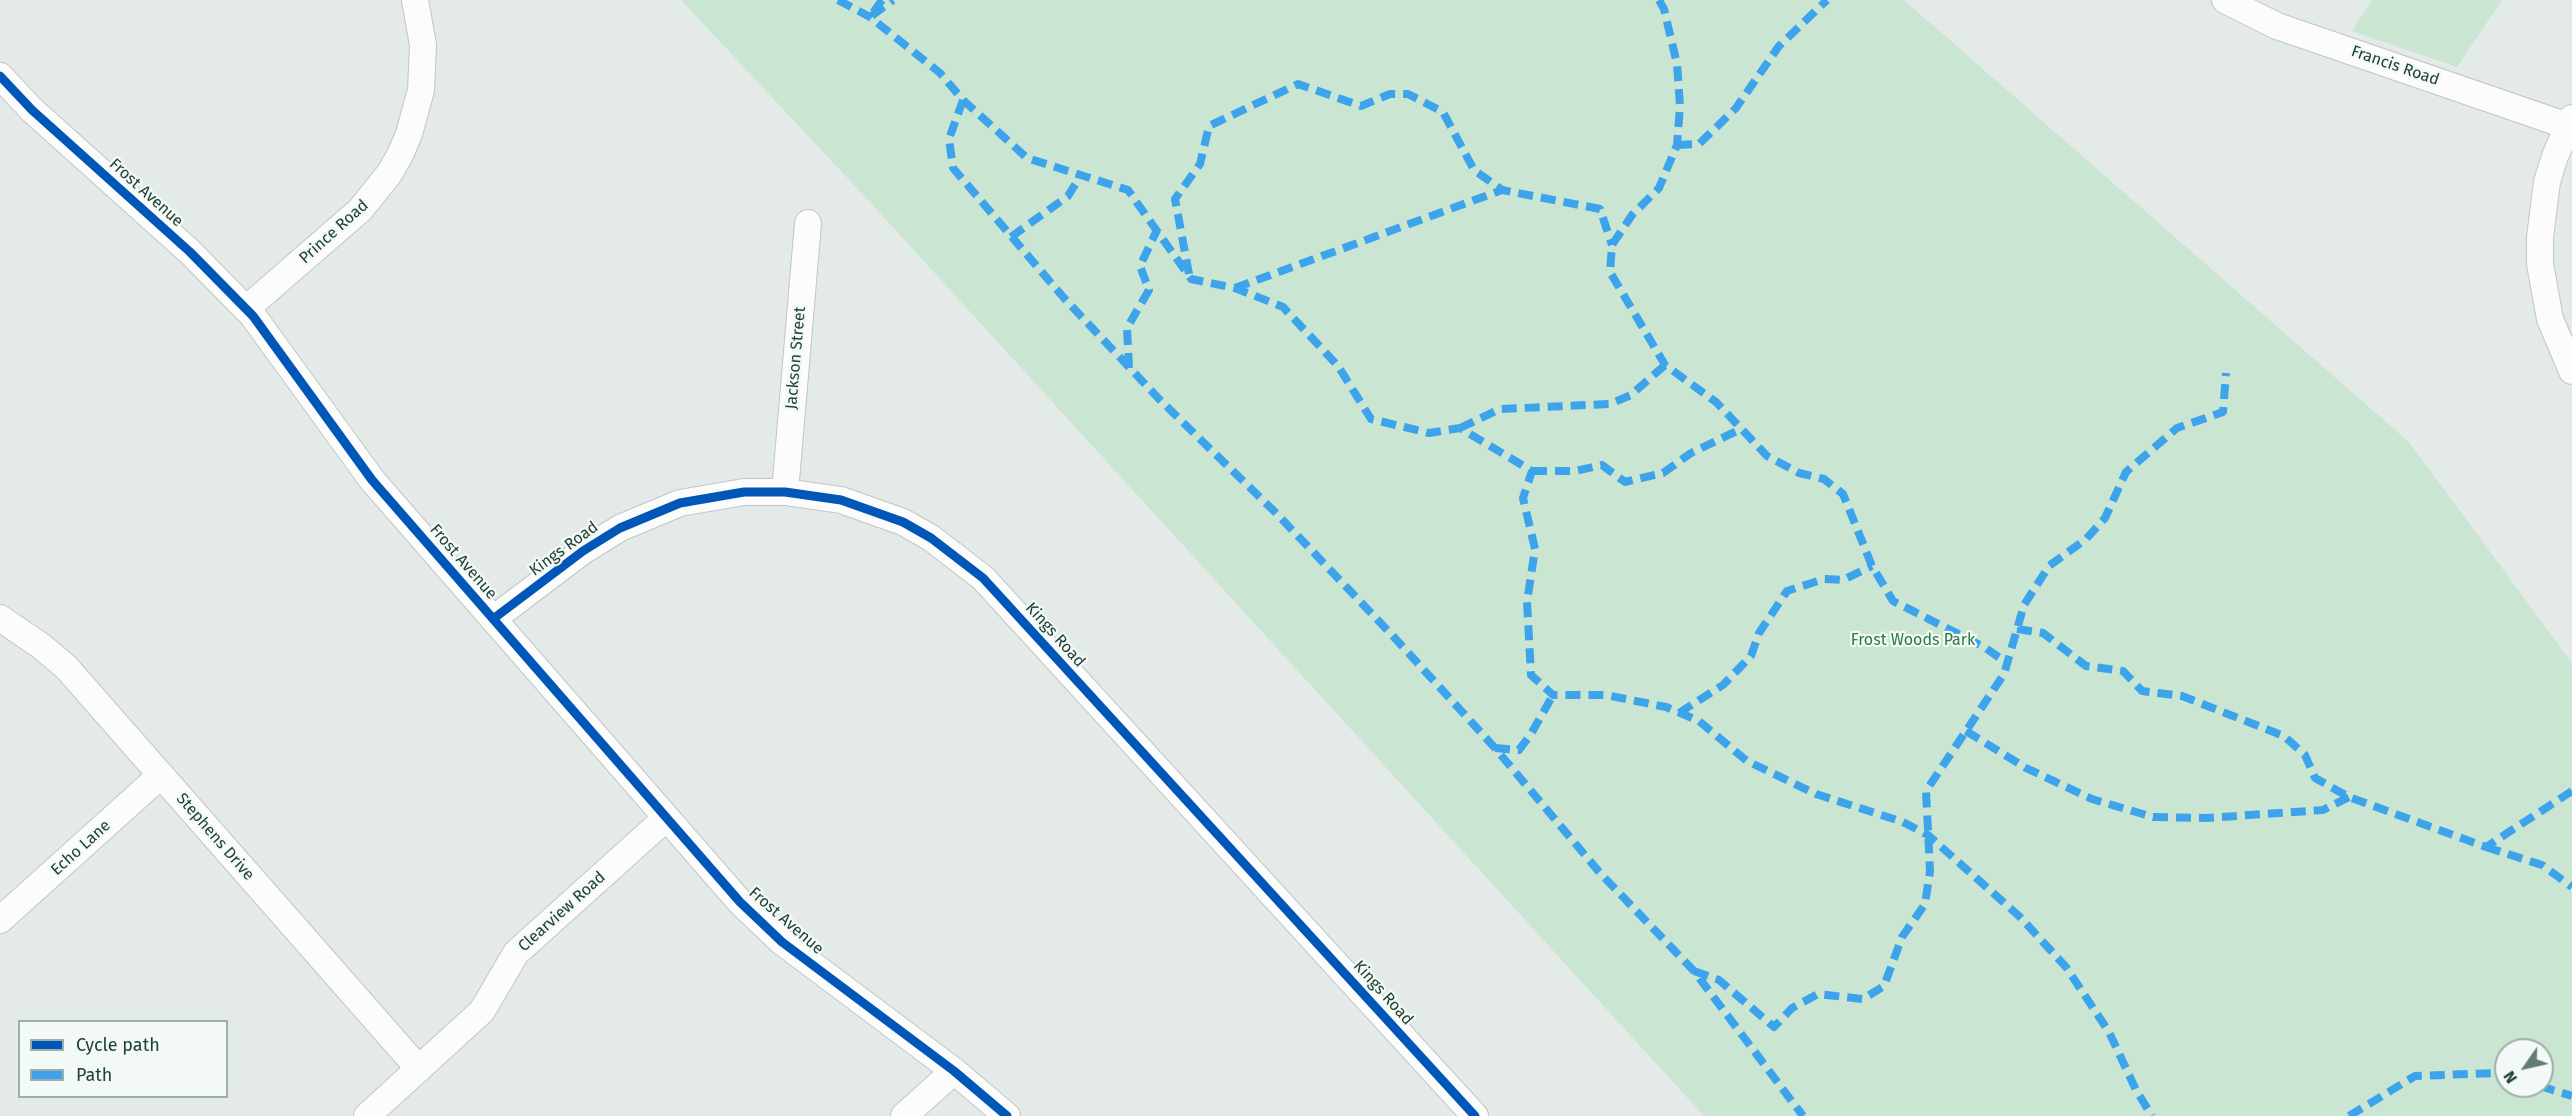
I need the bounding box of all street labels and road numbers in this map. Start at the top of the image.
street label: Francis Road [2348,42,2442,90]
street label: Frost Avenue [105,155,187,231]
street label: Prince Road [296,196,372,268]
street label: Jackson Street [782,306,810,410]
street label: Kings Road [526,518,602,580]
street label: Frost Avenue [425,521,501,603]
street label: Kings Road [1021,599,1089,671]
street label: Stephens Drive [172,790,258,884]
street label: Echo Lane [47,816,115,880]
street label: Clearview Road [514,868,610,956]
street label: Frost Avenue [745,883,827,959]
street label: Kings Road [1349,957,1417,1029]

